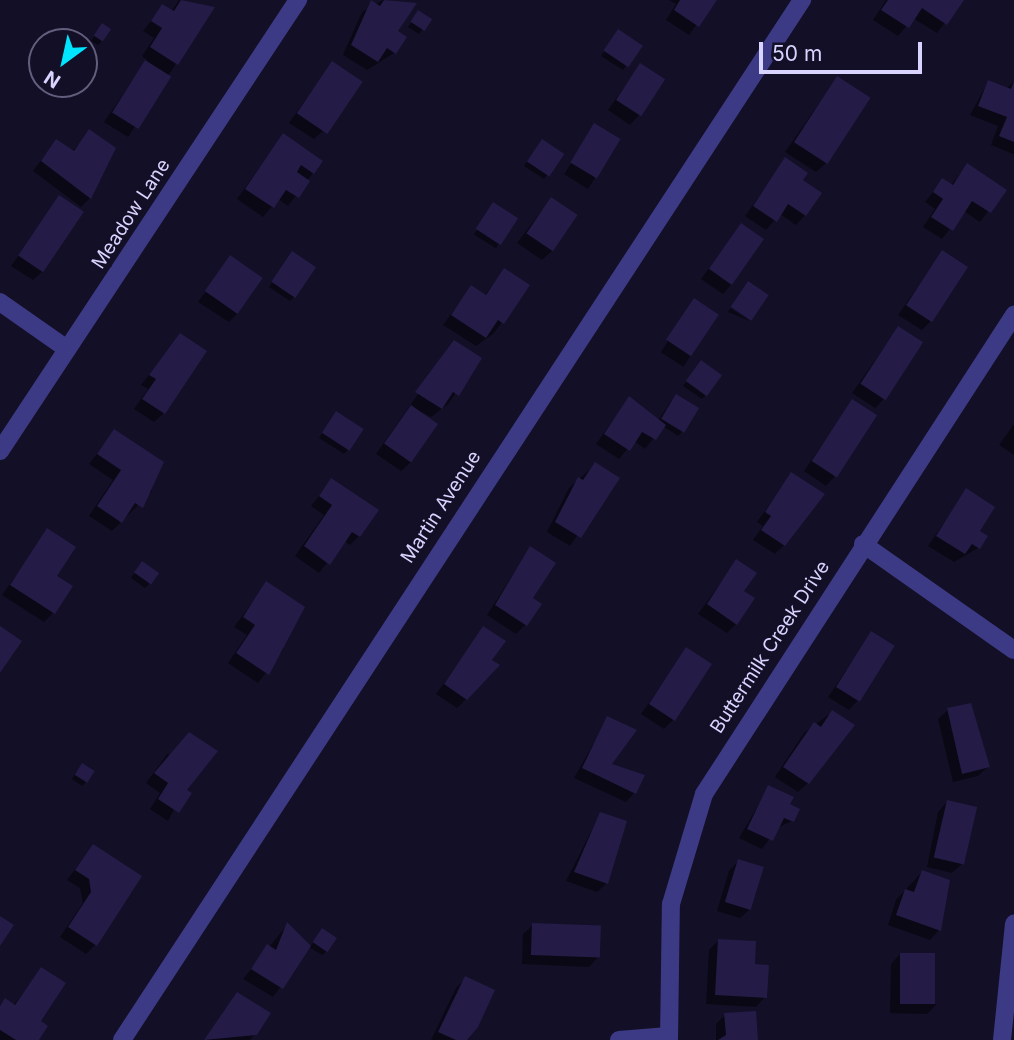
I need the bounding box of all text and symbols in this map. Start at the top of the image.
north arrow [28,28,98,98]
scale bar [762,28,925,72]
text: 50 m [772,41,822,66]
text: N [40,66,65,93]
street label: Meadow Lane [87,155,175,273]
street label: Martin Avenue [396,447,486,567]
street label: Buttermilk Creek Drive [706,556,834,738]

